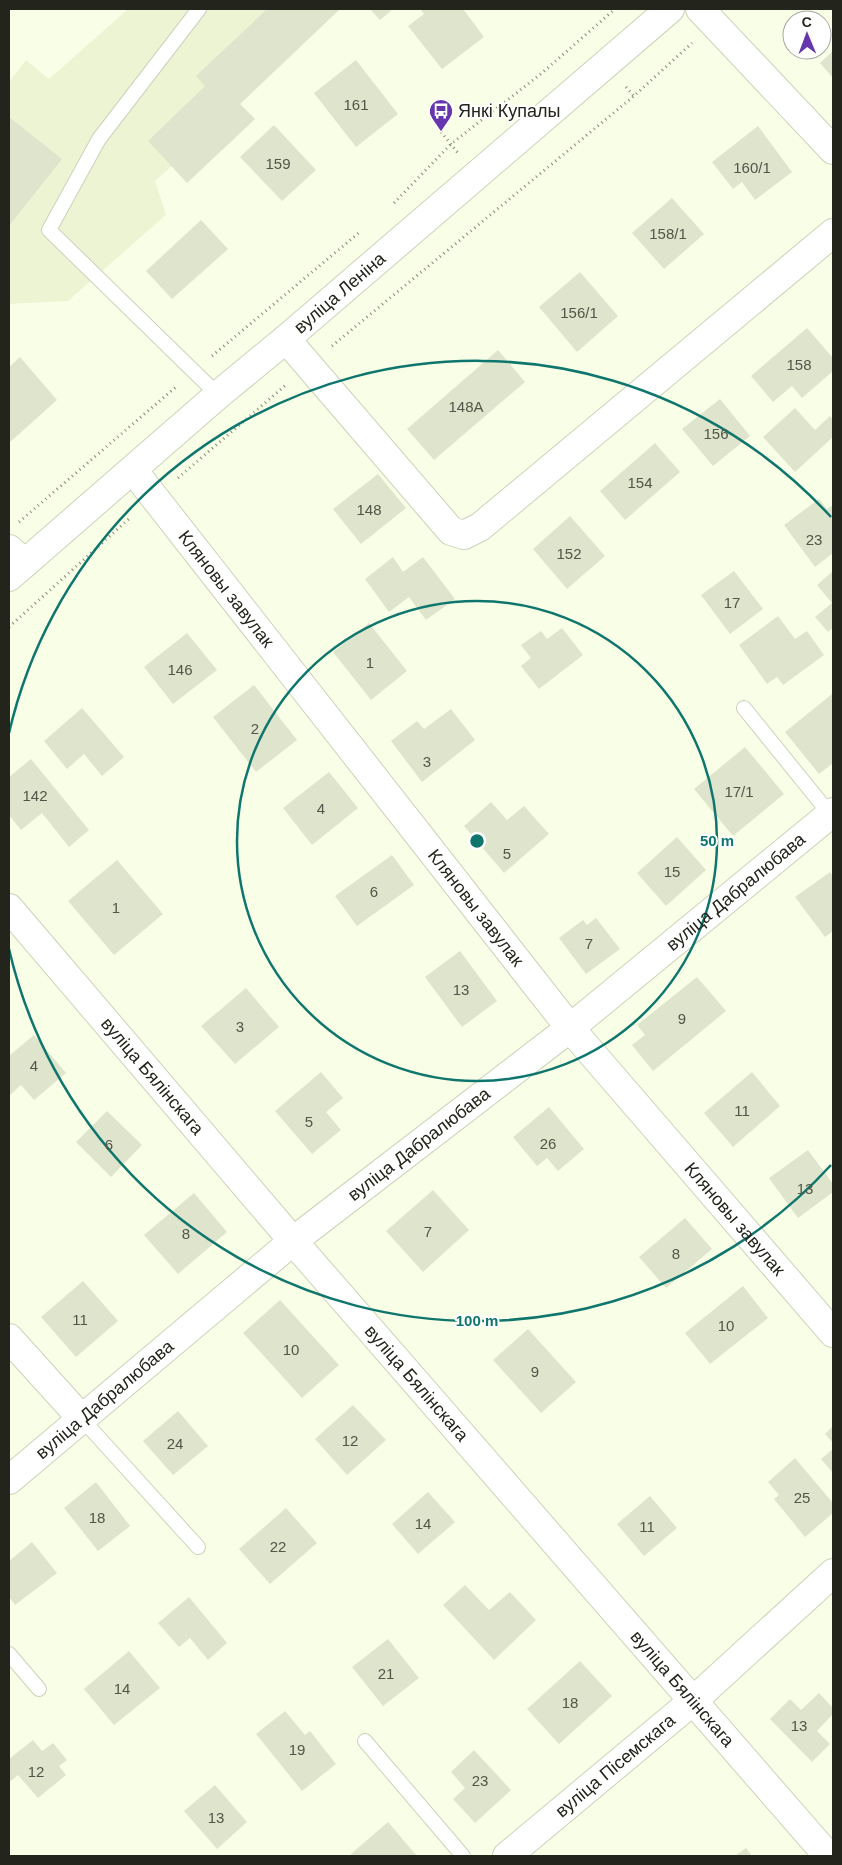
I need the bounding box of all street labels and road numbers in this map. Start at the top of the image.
street label: вуліца Леніна [290,248,390,337]
street label: Кляновы завулак [174,527,278,651]
street label: вуліца Дабралюбава [662,829,810,955]
street label: Кляновы завулак [424,845,528,970]
street label: вуліца Бялінскага [97,1014,208,1139]
street label: вуліца Дабралюбава [344,1083,495,1205]
street label: Кляновы завулак [681,1158,789,1280]
street label: вуліца Бялінскага [361,1321,473,1446]
street label: вуліца Дабралюбава [32,1335,178,1463]
street label: вуліца Бялінскага [627,1627,739,1751]
street label: вуліца Пісемскага [551,1709,680,1821]

